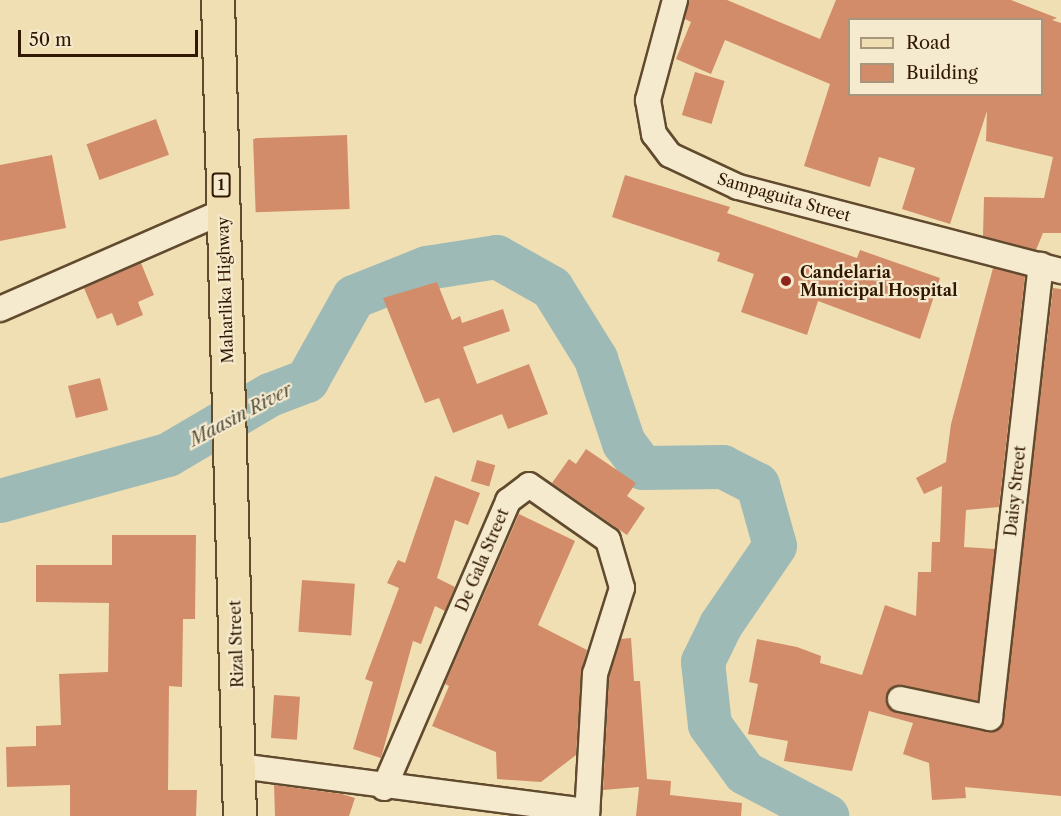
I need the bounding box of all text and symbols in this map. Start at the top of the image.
scale bar [21,18,201,56]
legend [848,18,1043,96]
text: 50 m [29,29,72,51]
text: Road [906,32,951,54]
text: Building [906,62,978,84]
street label: Sampaguita Street [715,169,853,225]
road number: 1 [210,173,232,197]
street label: Maharlika Highway [213,216,237,364]
place label: Candelaria Municipal Hospital [800,262,958,300]
marker: Candelaria Municipal Hospital [777,272,795,290]
water label: Maasin River [186,379,296,451]
street label: Daisy Street [1001,444,1029,538]
street label: De Gala Street [452,505,512,615]
street label: Rizal Street [225,600,247,688]

